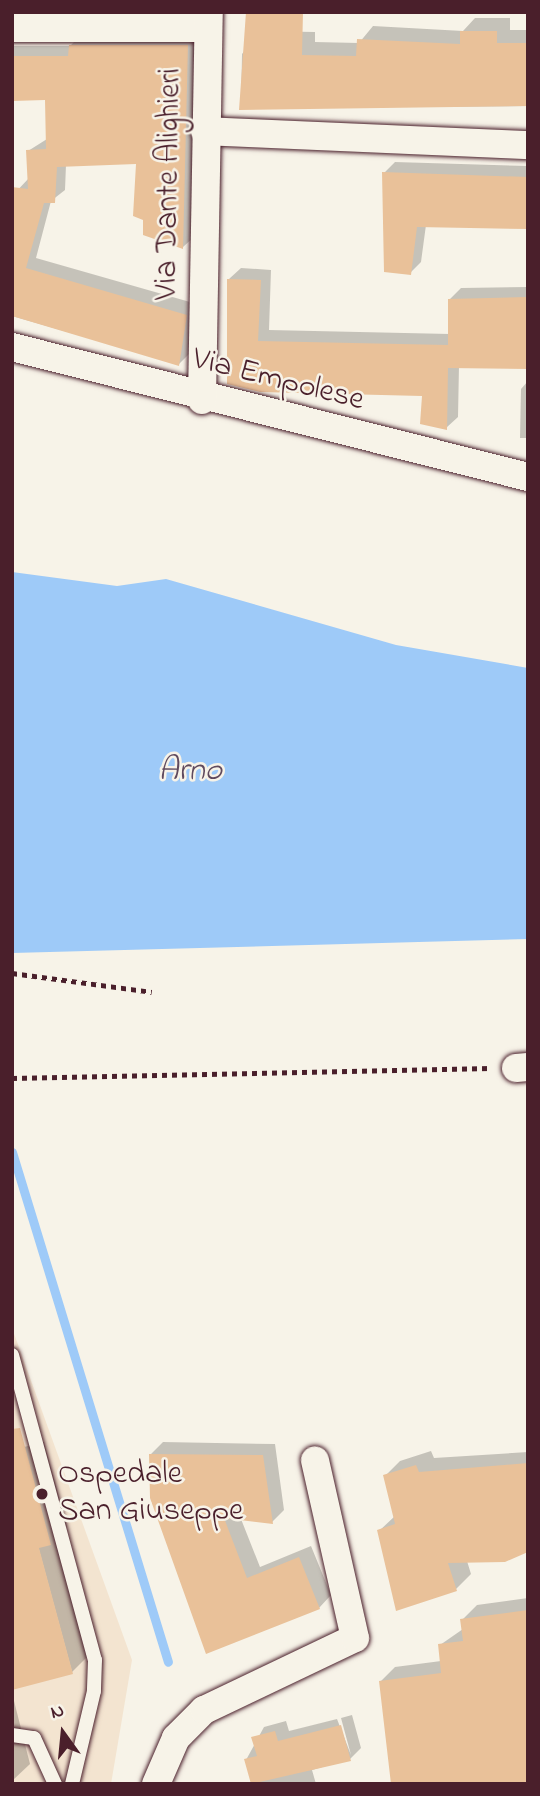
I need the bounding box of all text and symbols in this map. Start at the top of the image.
street label: Via Dante Alighieri [149,68,191,300]
street label: Via Empolese [188,341,368,421]
water label: Arno [158,752,222,792]
place label: Ospedale San Giuseppe [58,1457,243,1532]
marker: Ospedale San Giuseppe [32,1484,52,1504]
north arrow [28,1698,98,1768]
text: N [48,1698,67,1727]

